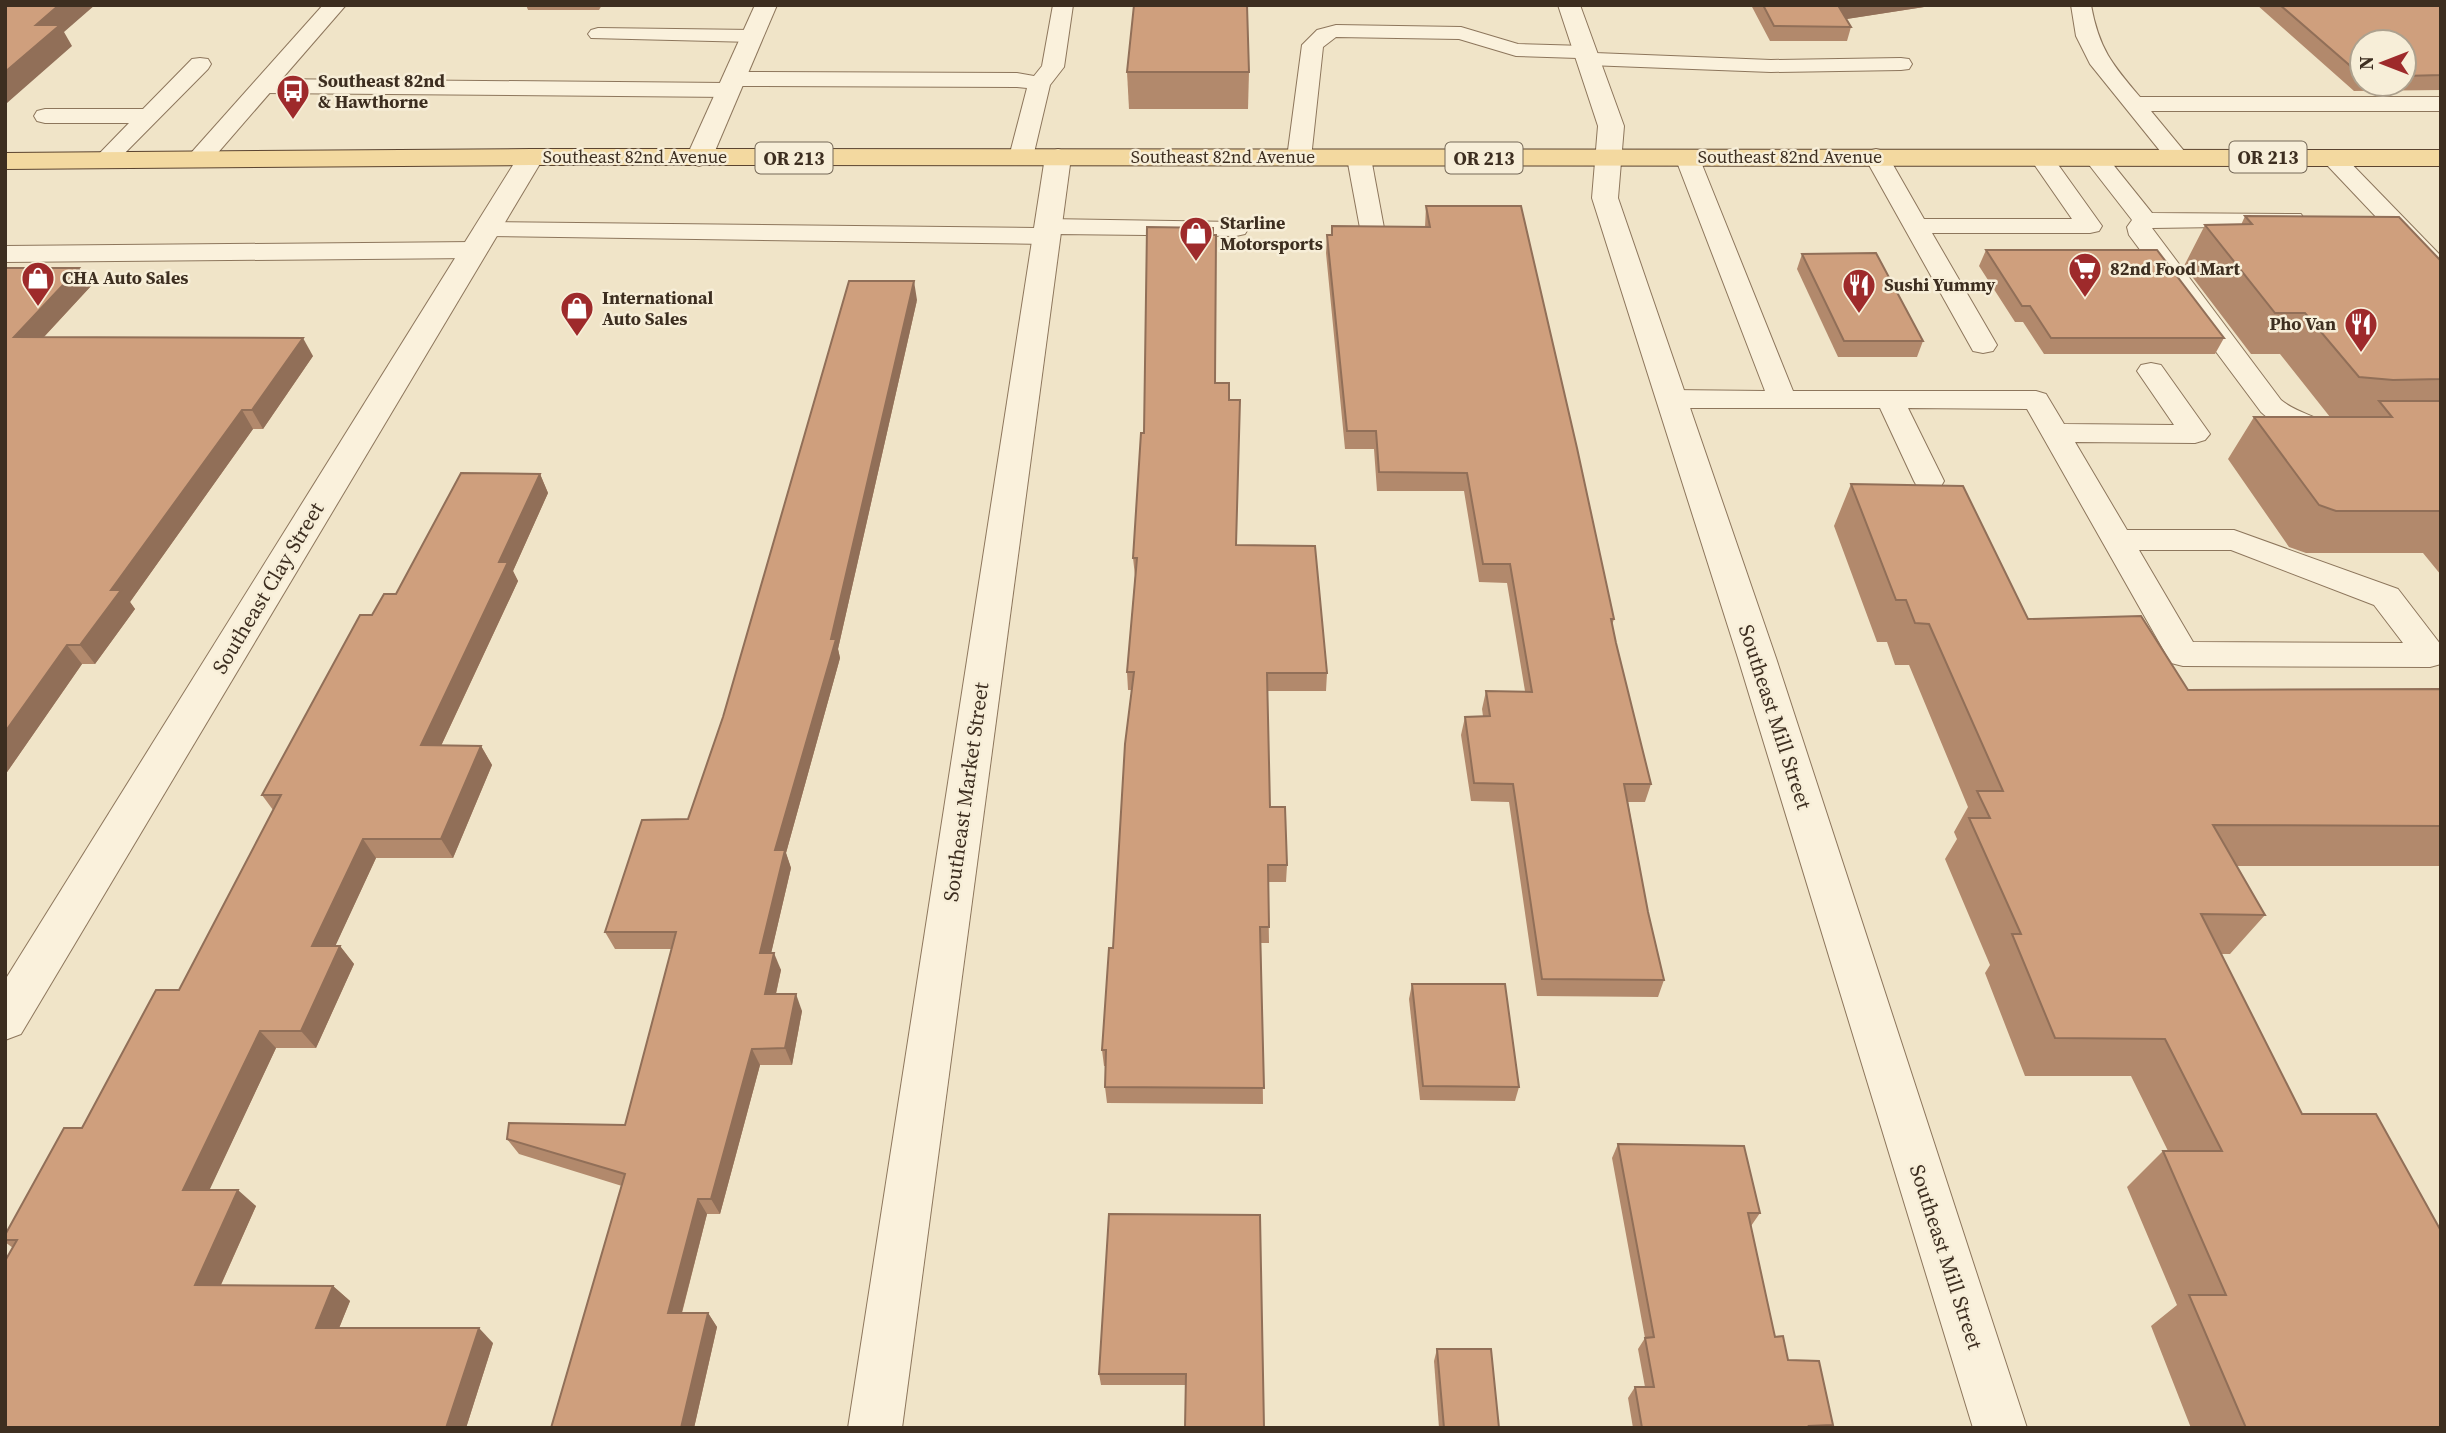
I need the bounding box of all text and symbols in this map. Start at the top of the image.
north arrow [2348,28,2418,98]
text: N [2353,56,2379,70]
place label: Southeast 82nd & Hawthorne [318,68,445,114]
bus stop icon: Southeast 82nd & Hawthorne [274,72,312,121]
road number: OR 213 [2230,141,2306,172]
road number: OR 213 [756,142,832,174]
road number: OR 213 [1446,142,1522,174]
street label: Southeast 82nd Avenue [543,144,727,169]
street label: Southeast 82nd Avenue [1131,144,1315,169]
street label: Southeast 82nd Avenue [1698,144,1882,169]
place label: Starline Motorsports [1220,210,1323,256]
shop icon: Starline Motorsports [1177,214,1215,263]
supermarket icon: 82nd Food Mart [2066,250,2104,299]
place label: 82nd Food Mart [2110,256,2241,281]
shop icon: CHA Auto Sales [19,259,57,308]
place label: CHA Auto Sales [62,265,189,290]
restaurant icon: Sushi Yummy [1840,266,1878,315]
place label: Sushi Yummy [1884,272,1996,297]
place label: International Auto Sales [602,285,713,331]
shop icon: International Auto Sales [558,289,596,338]
restaurant icon: Pho Van [2342,305,2380,354]
place label: Pho Van [2269,311,2336,336]
street label: Southeast Clay Street [205,496,330,679]
street label: Southeast Mill Street [1732,621,1819,813]
street label: Southeast Market Street [936,680,995,904]
street label: Southeast Mill Street [1903,1161,1990,1353]

